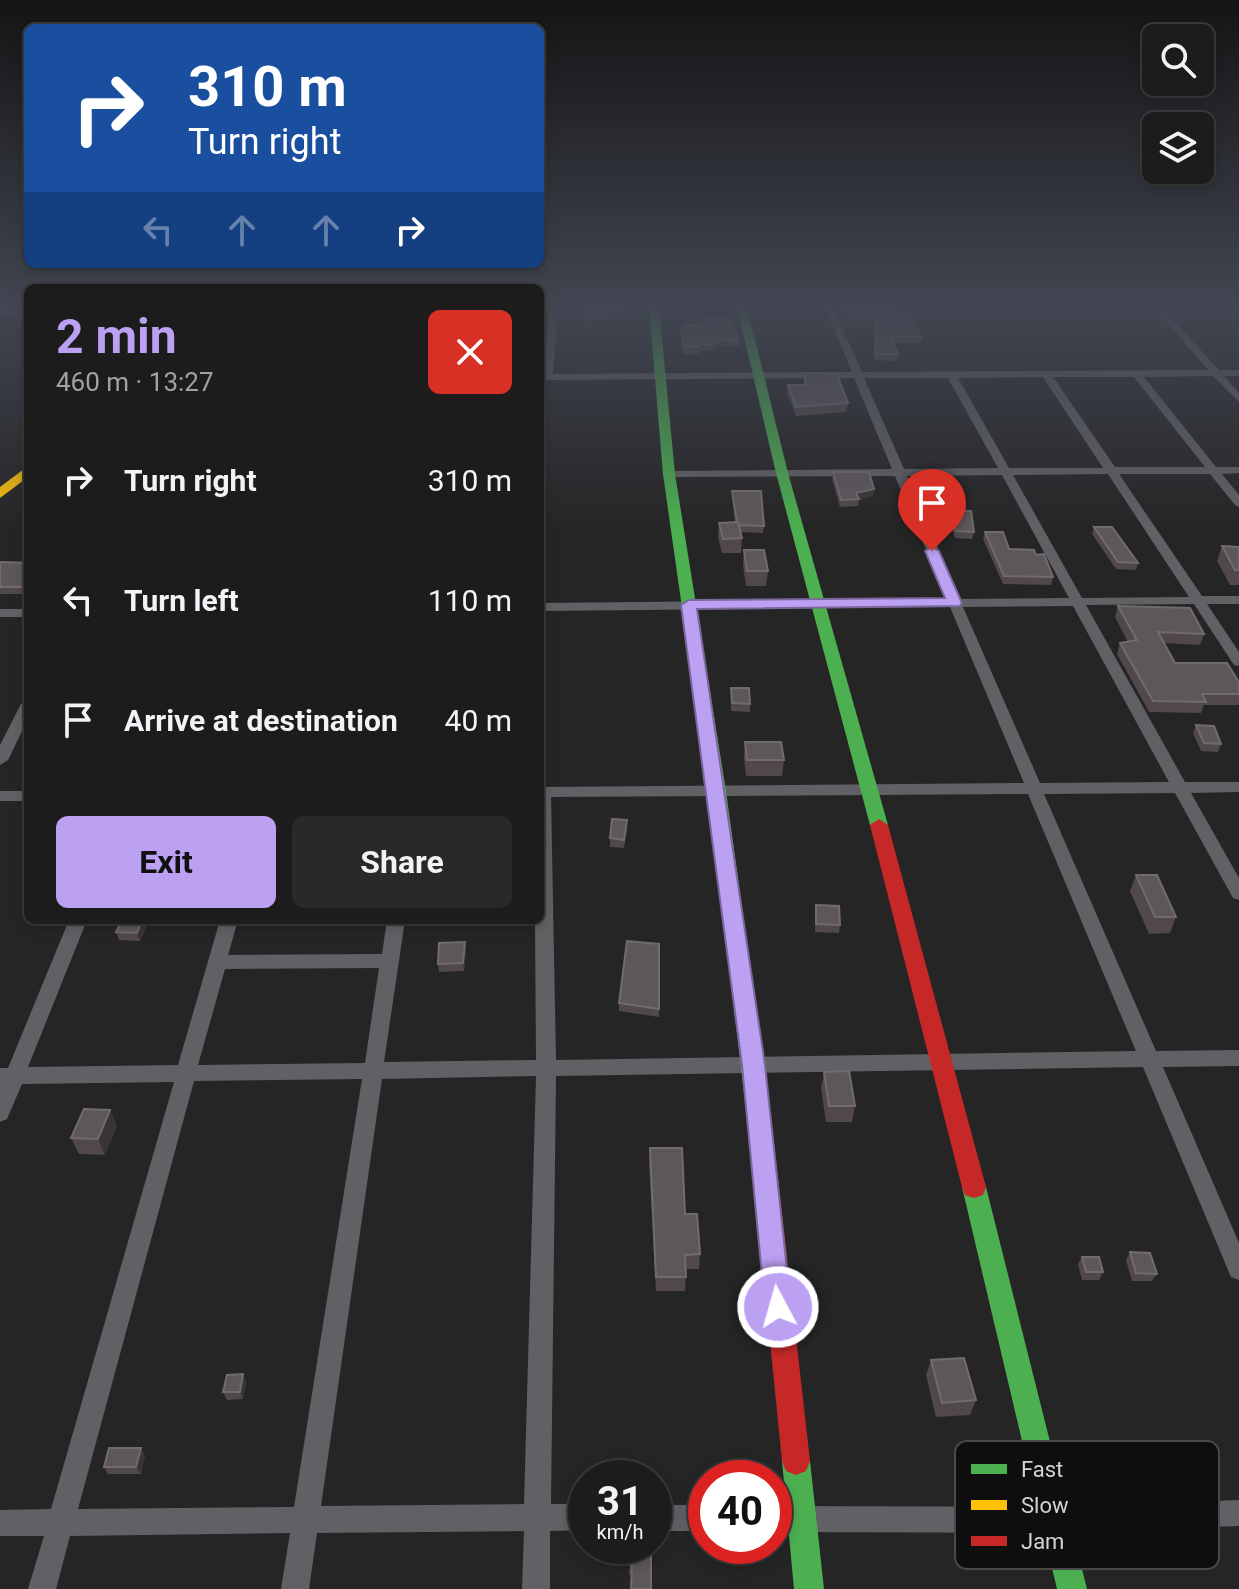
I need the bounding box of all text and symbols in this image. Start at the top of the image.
map controls [1142,24,1214,184]
button: search [1142,24,1214,96]
text: 310 m [188,54,347,120]
icon: right [56,56,160,160]
button: layers [1142,112,1214,184]
text: Turn right [188,121,341,163]
icon: left [136,208,180,252]
icon: ahead [220,208,264,252]
icon: ahead [304,208,348,252]
icon: right [388,208,432,252]
text: 2 min [56,308,177,365]
button: close [428,310,512,394]
text: 460 m · 13:27 [56,367,214,397]
icon: right [56,458,100,502]
text: Turn right [124,463,257,498]
text: 310 m [428,463,512,498]
pin [898,469,966,551]
icon: arrive [910,481,954,525]
icon: left [56,578,100,622]
text: Turn left [124,583,239,618]
text: 110 m [428,583,512,618]
icon: arrive [56,698,100,742]
text: Arrive at destination [124,703,398,738]
text: 40 m [445,703,512,738]
button: Exit [56,816,276,908]
button: Share [292,816,512,908]
position arrow [736,1265,820,1349]
legend [955,1441,1219,1569]
text: Fast [1021,1457,1063,1482]
speed limit sign: 40 [688,1460,792,1564]
text: 31 [597,1478,643,1525]
text: Slow [1021,1493,1069,1518]
text: km/h [597,1520,643,1544]
text: Jam [1021,1529,1064,1554]

